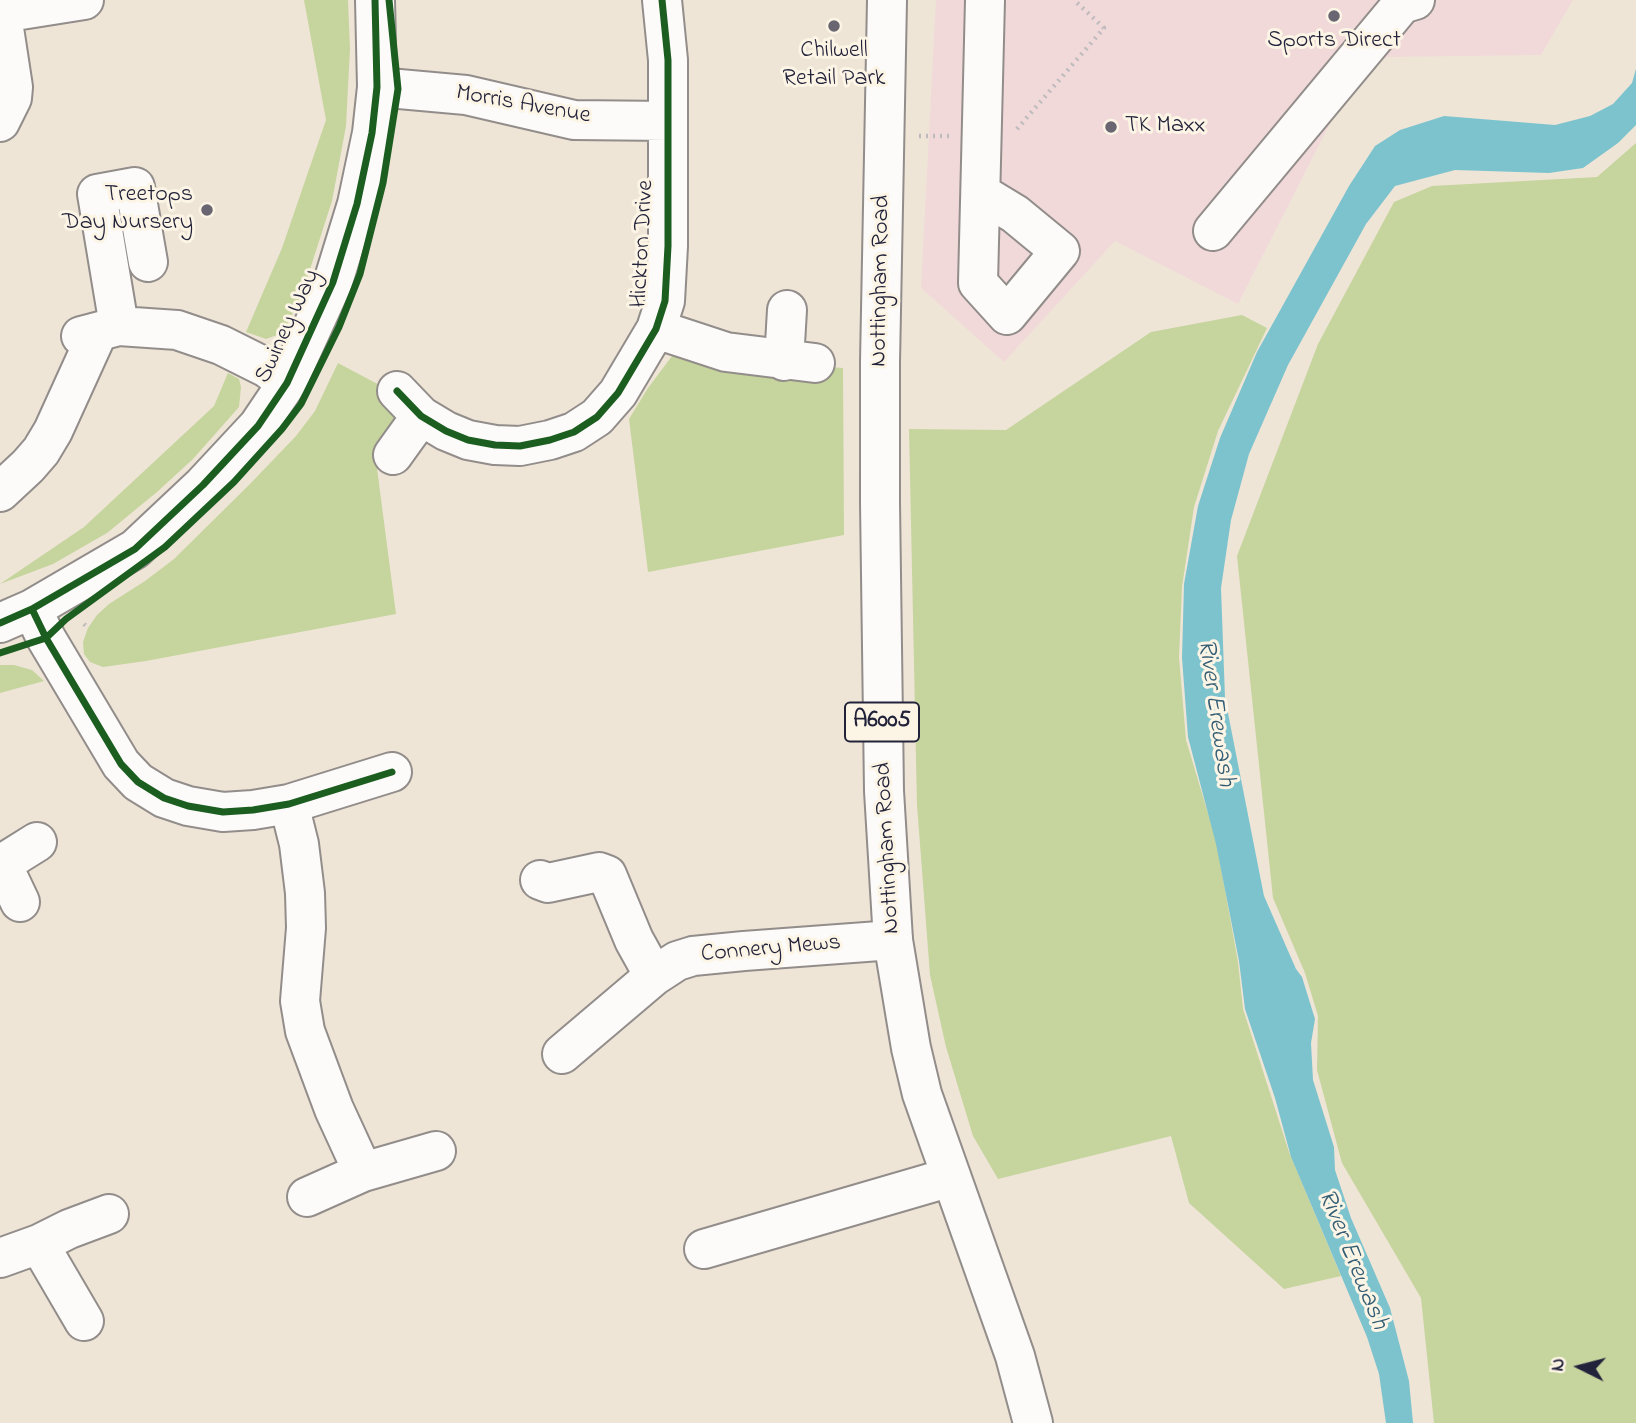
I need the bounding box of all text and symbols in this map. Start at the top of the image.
marker: Sports Direct [1326,8,1342,24]
marker: Chilwell Retail Park [826,18,842,34]
place label: Sports Direct [1267,28,1401,56]
place label: Chilwell Retail Park [783,38,885,94]
street label: Morris Avenue [453,80,593,132]
place label: TK Maxx [1125,113,1205,141]
marker: TK Maxx [1103,119,1119,135]
street label: Hickton Drive [626,179,662,309]
place label: Treetops Day Nursery [62,182,193,238]
street label: Nottingham Road [866,195,898,367]
marker: Treetops Day Nursery [199,202,215,218]
street label: Swiney Way [250,265,328,389]
water label: River Erewash [1188,637,1240,789]
road number: A6005 [845,702,919,742]
street label: Nottingham Road [870,761,908,935]
street label: Connery Mews [700,930,842,970]
water label: River Erewash [1309,1185,1393,1335]
north arrow [1545,1332,1615,1402]
text: N [1545,1357,1573,1373]

